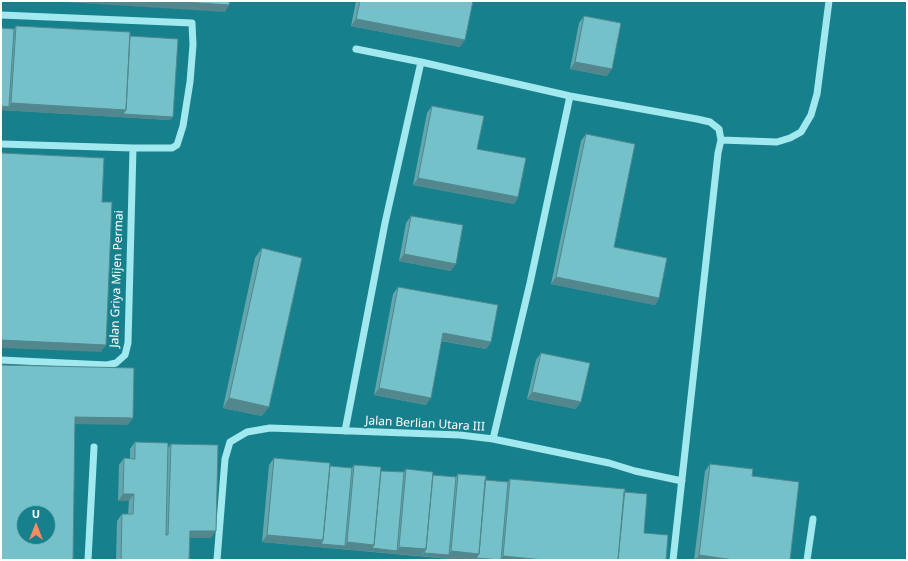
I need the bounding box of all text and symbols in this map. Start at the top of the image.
street label: Jalan Griya Mijen Permai [107,210,127,348]
street label: Jalan Berlian Utara III [365,414,485,434]
north arrow [16,505,56,545]
text: U [32,506,40,521]

